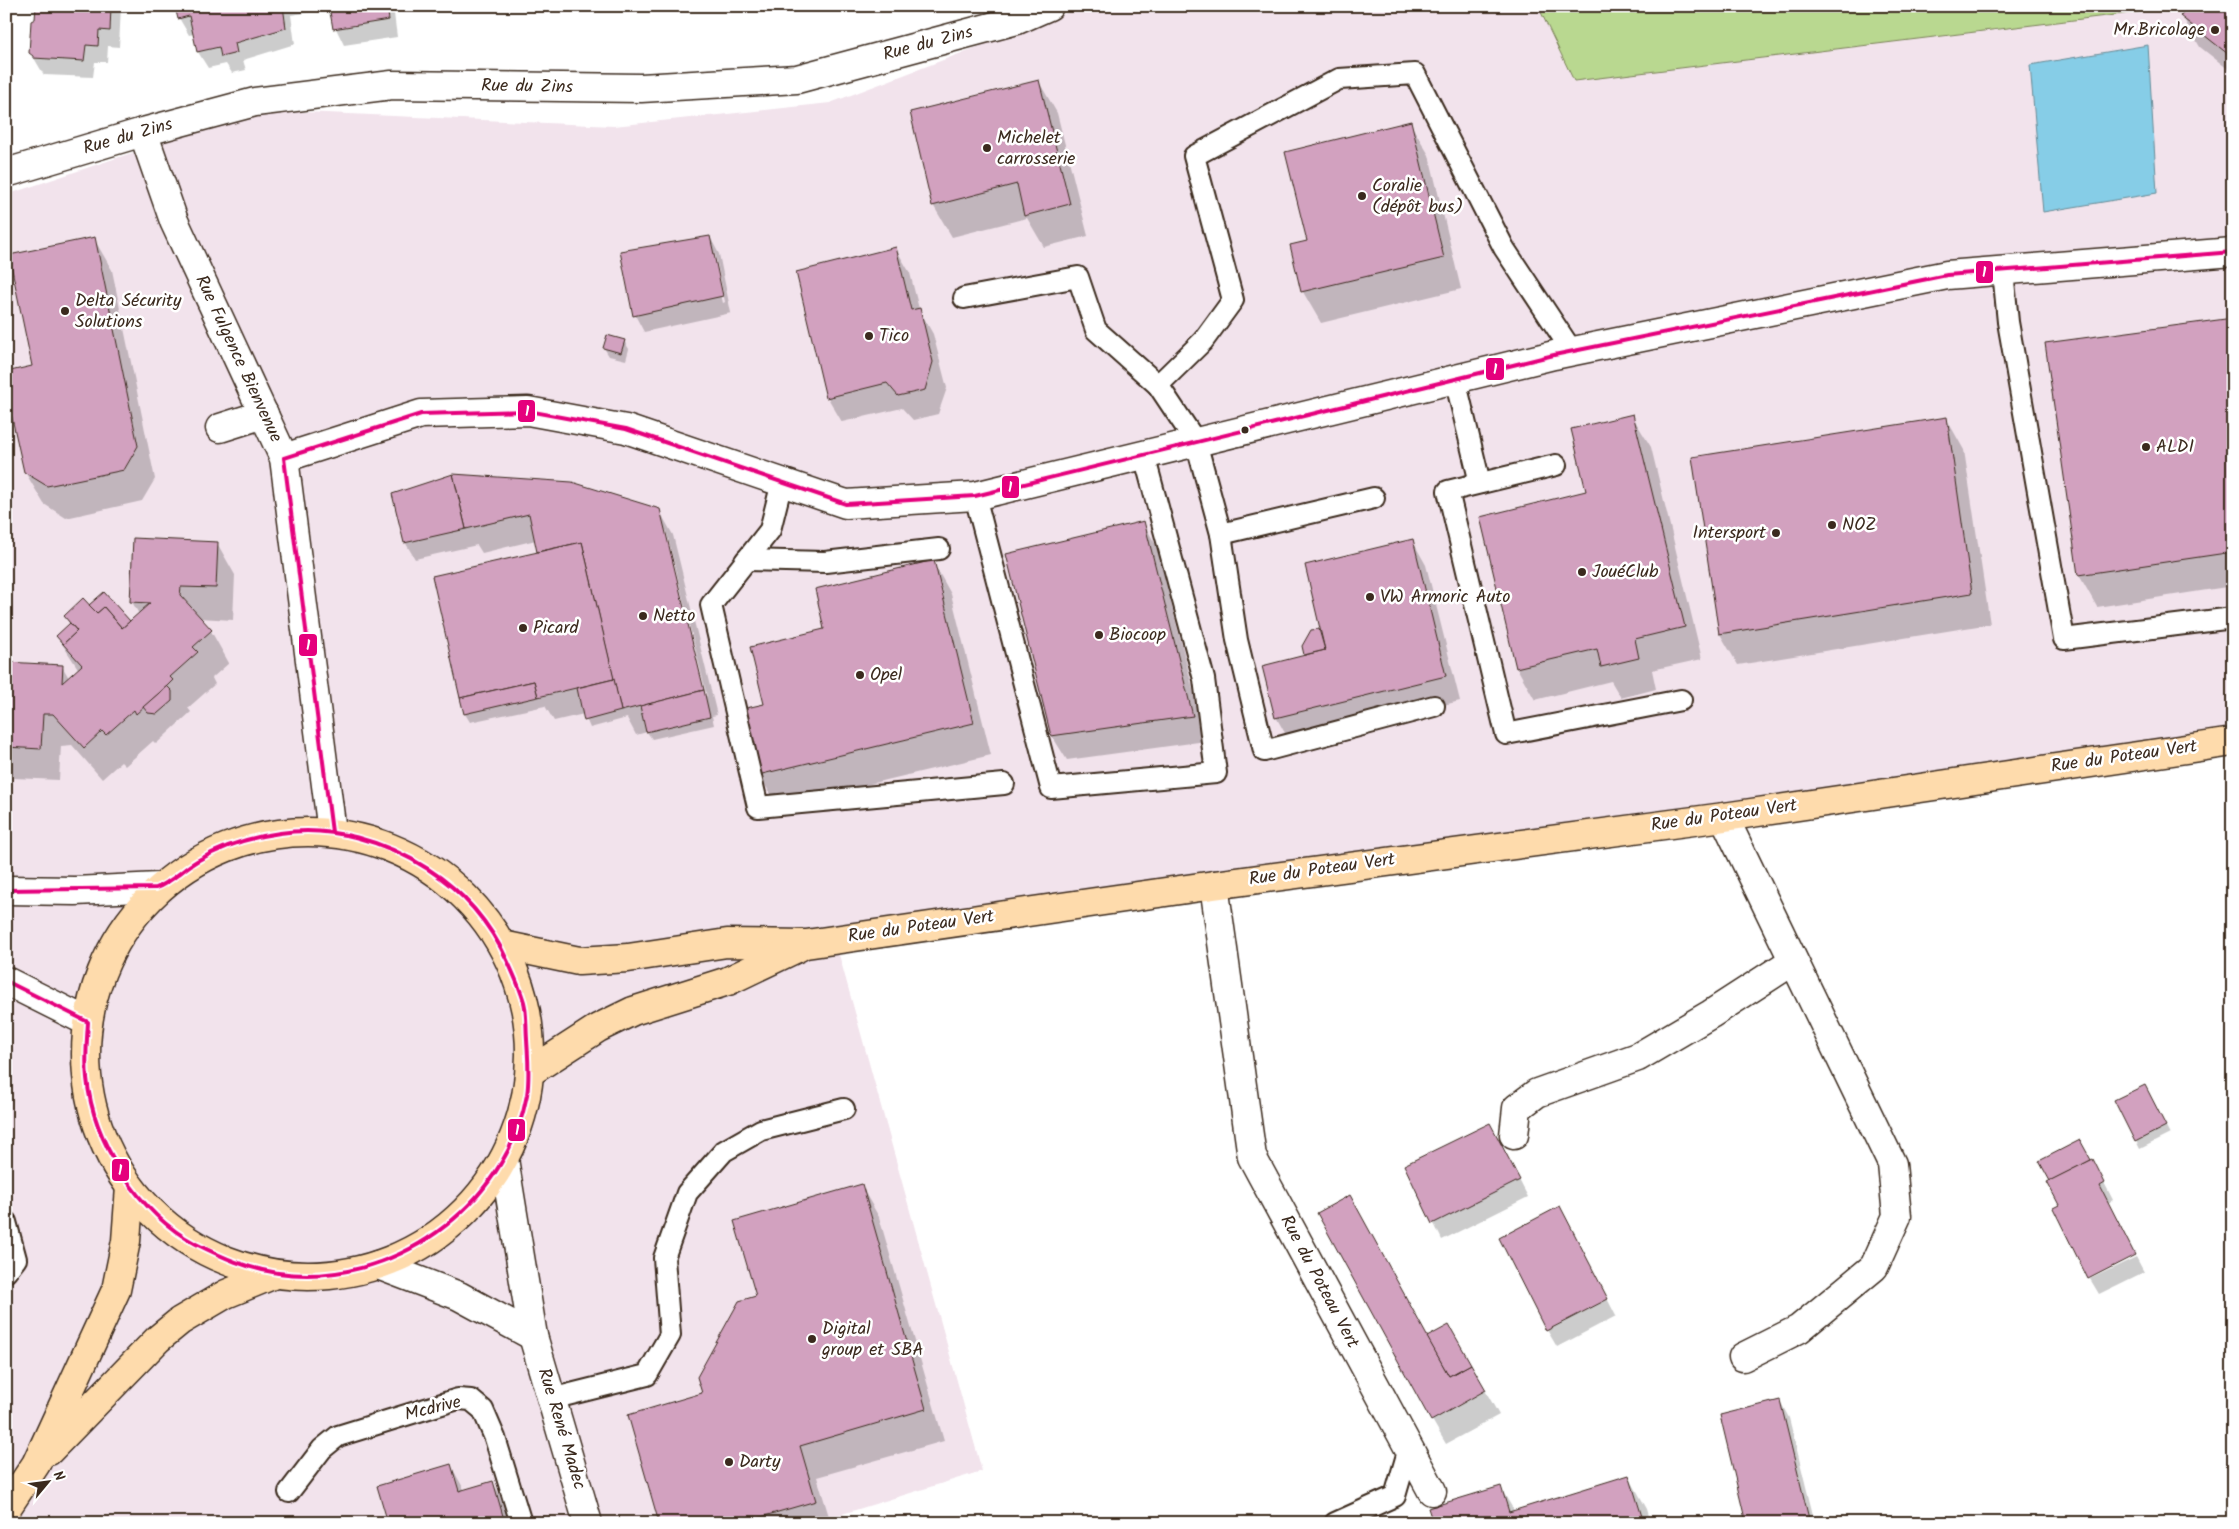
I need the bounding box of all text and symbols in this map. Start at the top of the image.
place label: Mr.Bricolage [2113,16,2205,45]
street label: Rue du Zins [880,18,977,70]
marker: Mr.Bricolage [2209,24,2221,36]
street label: Rue du Zins [481,72,574,102]
street label: Rue du Zins [80,110,177,164]
place label: Michelet carrosserie [997,124,1075,174]
marker: Michelet carrosserie [981,142,993,154]
place label: Coralie (dépôt bus) [1372,172,1463,222]
marker: Coralie (dépôt bus) [1356,190,1368,202]
line badge: 1 [1975,260,1994,284]
text: 1 [1982,262,1987,284]
street label: Rue Fulgence Bienvenue [186,270,290,448]
place label: Delta Sécurity Solutions [75,287,182,337]
marker: Delta Sécurity Solutions [59,305,71,317]
place label: Tico [879,322,909,351]
marker: Tico [863,330,875,342]
line badge: 1 [1485,357,1505,381]
text: 1 [1493,359,1498,381]
line badge: 1 [517,399,536,423]
text: 1 [525,401,530,423]
unlabelled marker [1240,425,1250,435]
place label: ALDI [2156,433,2194,462]
marker: ALDI [2140,441,2152,453]
line badge: 1 [1001,475,1020,499]
text: 1 [1008,477,1013,499]
place label: NOZ [1842,511,1876,540]
place label: Intersport [1692,519,1767,548]
marker: NOZ [1826,519,1838,531]
marker: Intersport [1770,527,1782,539]
place label: JouéClub [1592,558,1659,587]
marker: JouéClub [1576,566,1588,578]
place label: VW Armoric Auto [1380,583,1510,612]
marker: VW Armoric Auto [1364,591,1376,603]
place label: Netto [653,602,695,631]
marker: Netto [637,610,649,622]
place label: Picard [533,614,579,643]
place label: Biocoop [1109,621,1166,650]
marker: Picard [517,622,529,634]
marker: Biocoop [1093,629,1105,641]
line badge: 1 [298,633,318,657]
text: 1 [306,635,311,657]
place label: Opel [870,661,903,690]
marker: Opel [854,669,866,681]
street label: Rue du Poteau Vert [2049,732,2200,782]
street label: Rue du Poteau Vert [1649,791,1800,841]
street label: Rue du Poteau Vert [1247,845,1398,895]
street label: Rue du Poteau Vert [846,902,997,952]
line badge: 1 [507,1118,526,1142]
text: 1 [515,1120,520,1142]
line badge: 1 [111,1158,130,1182]
text: 1 [118,1160,123,1182]
street label: Rue du Poteau Vert [1272,1210,1367,1355]
place label: Digital group et SBA [821,1315,923,1365]
marker: Digital group et SBA [806,1333,818,1345]
street label: Rue René Madec [529,1365,593,1493]
street label: Mcdrive [402,1388,464,1430]
place label: Darty [739,1448,781,1477]
north arrow [22,1456,72,1506]
marker: Darty [723,1456,735,1468]
text: N [47,1467,70,1486]

